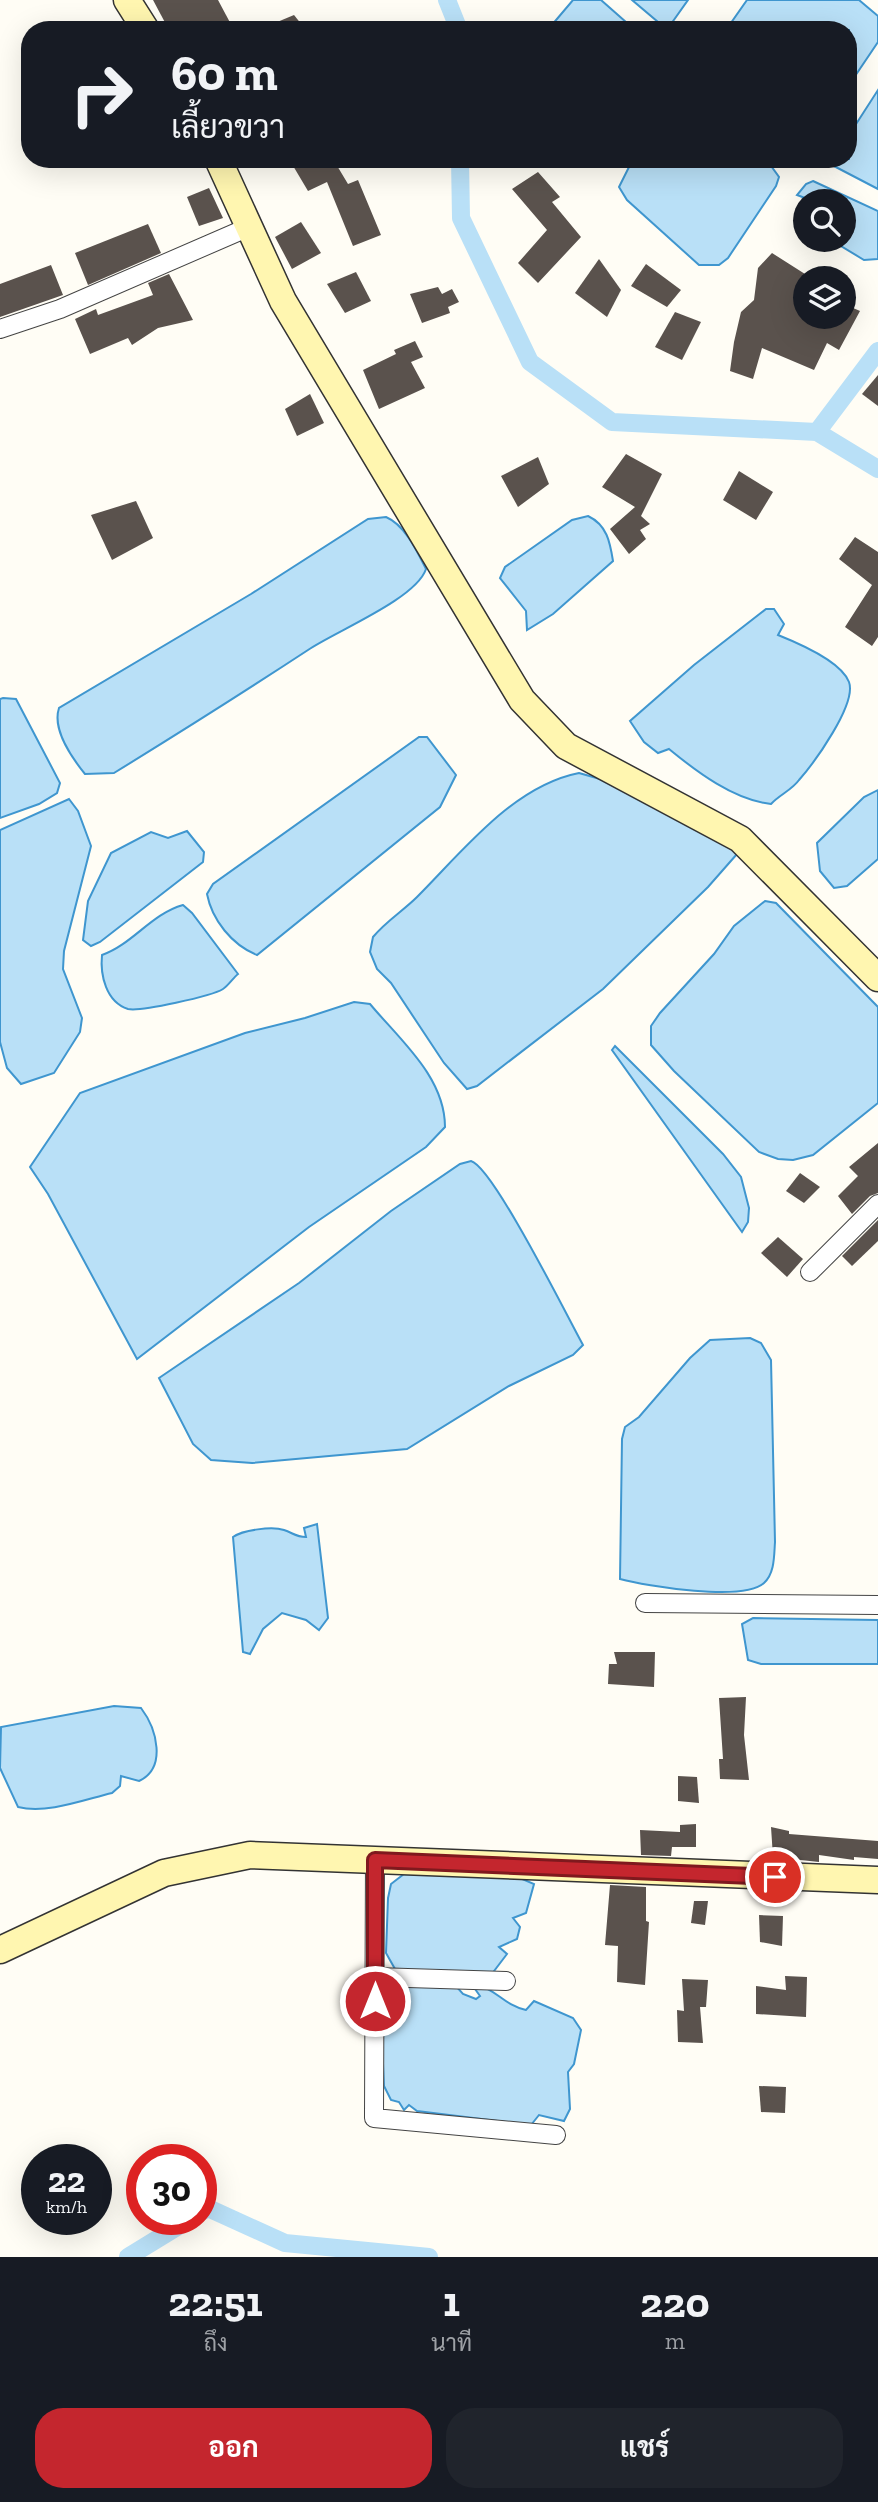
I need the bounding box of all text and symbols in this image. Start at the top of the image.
text: 60 m [171,44,278,103]
icon: right [56,49,147,140]
text: เลี้ยวขวา [171,108,285,146]
map controls [793,189,856,329]
button: search [793,189,856,252]
button: layers [793,266,856,329]
pin [745,1847,805,1907]
icon: arrive [756,1858,794,1896]
position arrow [338,1964,412,2038]
speed limit sign: 30 [126,2144,217,2235]
text: 22 [48,2159,85,2201]
text: km/h [46,2196,87,2218]
text: 22:51 [168,2276,263,2327]
text: 1 [443,2276,460,2327]
text: 220 [640,2277,710,2328]
text: m [665,2327,685,2355]
text: ถึง [204,2329,227,2357]
text: นาที [431,2329,472,2357]
button: ออก [35,2408,432,2488]
button: แชร์ [446,2408,843,2488]

